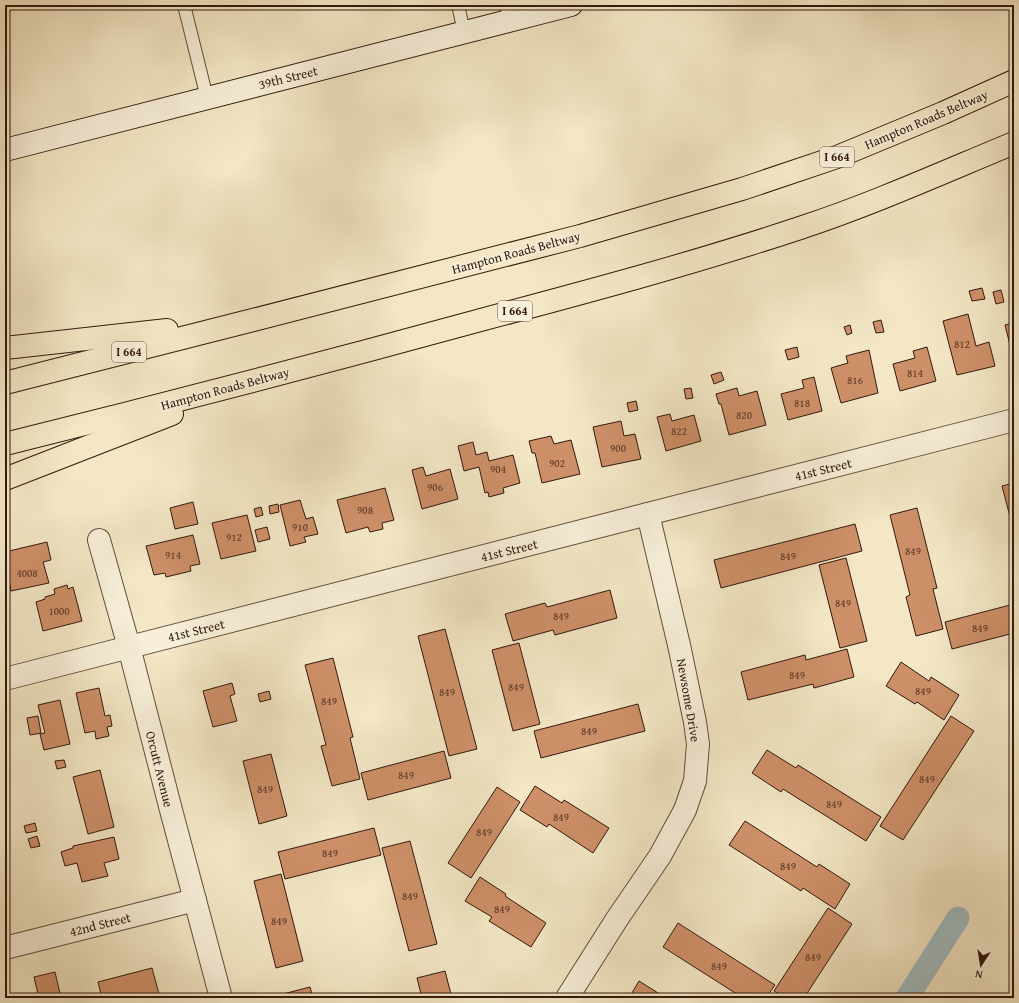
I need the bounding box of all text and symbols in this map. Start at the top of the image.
street label: 39th Street [257,61,320,94]
street label: Hampton Roads Beltway [862,85,991,154]
road number: I 664 [820,147,854,167]
street label: Hampton Roads Beltway [450,226,583,279]
road number: I 664 [498,301,532,321]
house number: 812 [954,336,970,352]
road number: I 664 [112,342,146,362]
street label: Hampton Roads Beltway [159,362,292,415]
house number: 814 [907,365,923,381]
house number: 816 [847,372,863,388]
house number: 818 [794,395,810,411]
house number: 820 [736,407,752,423]
house number: 822 [671,423,687,439]
house number: 900 [610,440,626,456]
street label: 41st Street [793,453,854,486]
house number: 902 [549,455,565,471]
house number: 904 [490,461,506,477]
house number: 906 [427,479,443,495]
house number: 908 [357,502,373,518]
house number: 910 [292,519,308,535]
house number: 912 [226,529,242,545]
street label: 41st Street [479,534,540,567]
house number: 849 [905,543,921,559]
house number: 914 [165,547,181,563]
house number: 849 [780,548,796,564]
house number: 4008 [16,565,38,581]
house number: 849 [835,595,851,611]
house number: 1000 [48,603,70,619]
house number: 849 [553,608,569,624]
street label: 41st Street [166,614,227,647]
house number: 849 [972,620,988,636]
street label: Newsome Drive [672,657,705,743]
house number: 849 [789,667,805,683]
house number: 849 [508,679,524,695]
house number: 849 [915,683,931,699]
house number: 849 [439,684,455,700]
house number: 849 [321,693,337,709]
house number: 849 [581,723,597,739]
street label: Orcutt Avenue [141,729,178,809]
house number: 849 [398,767,414,783]
house number: 849 [919,771,935,787]
house number: 849 [257,781,273,797]
house number: 849 [826,796,842,812]
house number: 849 [553,809,569,825]
house number: 849 [476,824,492,840]
house number: 849 [322,845,338,861]
house number: 849 [780,858,796,874]
house number: 849 [402,888,418,904]
house number: 849 [494,901,510,917]
street label: 42nd Street [67,908,133,941]
house number: 849 [271,913,287,929]
north arrow [961,945,1001,985]
house number: 849 [805,949,821,965]
house number: 849 [711,958,727,974]
text: N [973,966,984,983]

